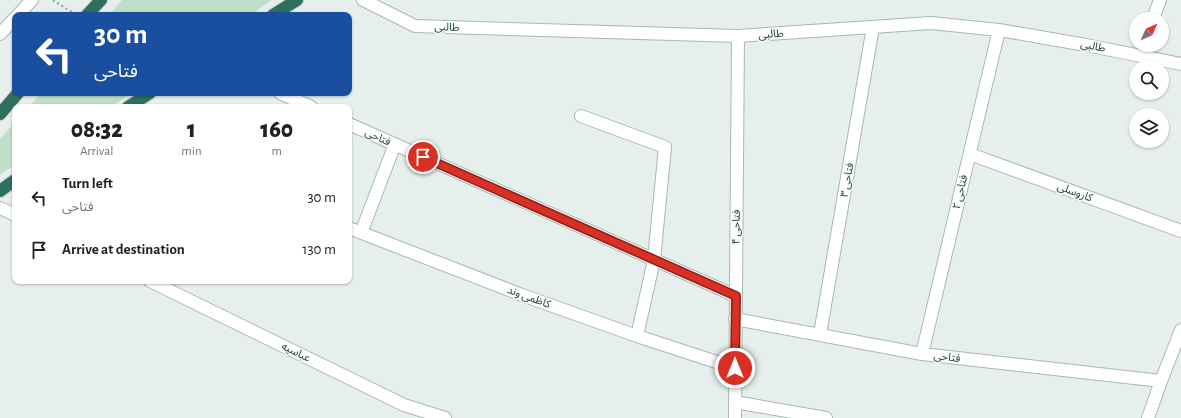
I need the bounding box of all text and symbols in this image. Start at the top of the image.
north arrow [1129,12,1169,52]
map controls [1129,12,1169,148]
text: 30 m [94,21,147,49]
street label: طالبی [434,21,460,34]
icon: left [28,28,80,80]
street label: طالبی [758,28,784,41]
street label: طالبی [1079,38,1107,55]
button: search [1129,60,1169,100]
text: فتاحی [94,63,138,81]
button: layers [1129,108,1169,148]
text: 08:32 [71,118,123,142]
text: 1 [187,118,196,142]
text: 160 [260,118,293,142]
street label: فتاحی [363,127,393,148]
pin [406,140,440,174]
text: Arrival [80,145,113,158]
text: min [181,145,202,158]
text: m [272,145,282,158]
icon: arrive [412,146,434,168]
street label: فتاحی ۳ [839,162,856,198]
street label: فتاحی ۲ [951,174,970,210]
text: Turn left [62,176,113,191]
street label: کاروسلی [1056,181,1095,205]
icon: left [28,187,50,209]
text: 30 m [307,190,336,205]
text: فتاحی [62,201,94,214]
street label: فتاحی ۴ [730,209,743,245]
icon: arrive [28,239,50,261]
text: Arrive at destination [62,242,185,257]
text: 130 m [302,242,336,257]
street label: کاظمی وند [506,284,553,311]
street label: عباسیه [279,340,313,365]
position arrow [714,347,756,389]
street label: فتاحی [933,350,961,365]

